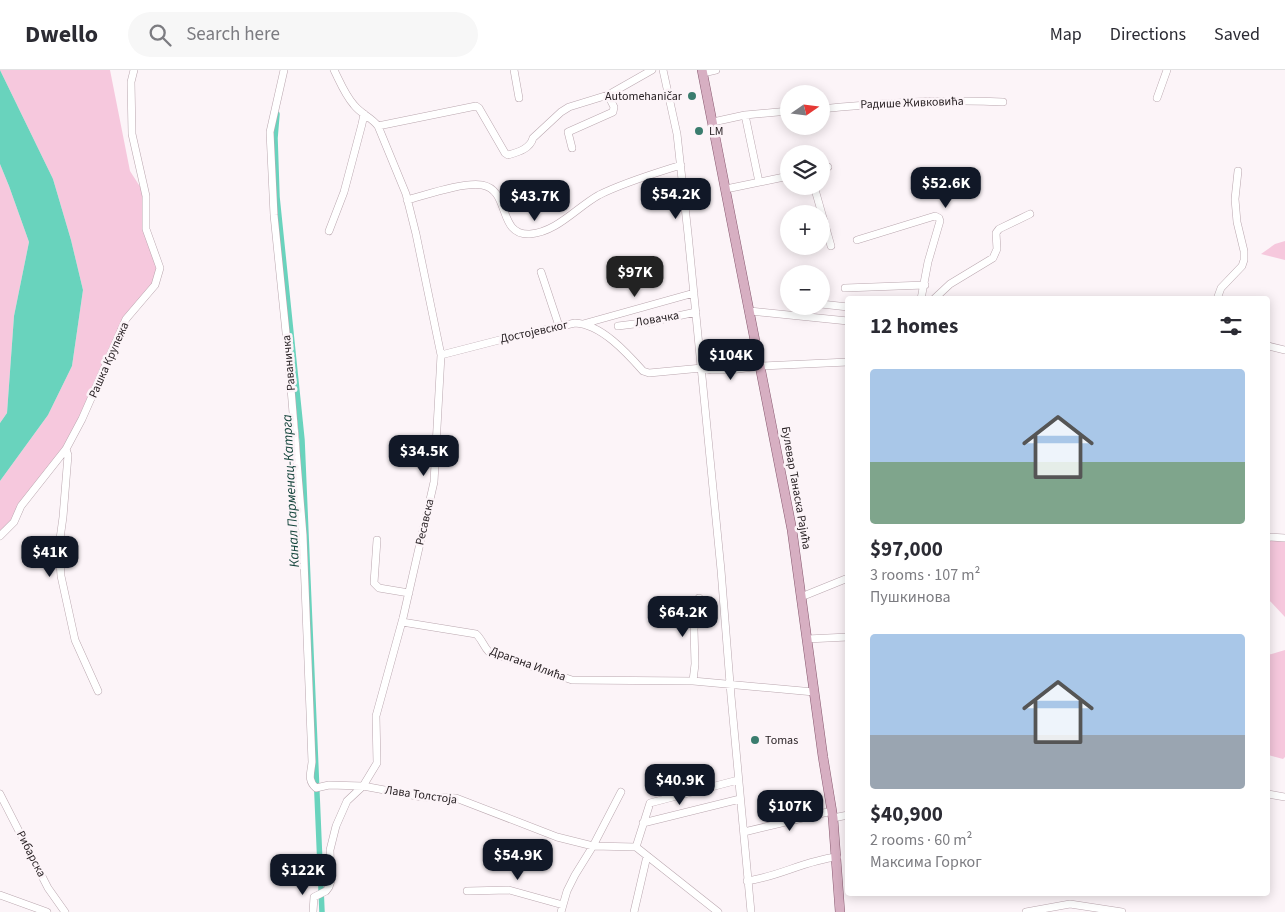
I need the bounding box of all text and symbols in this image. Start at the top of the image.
search box [128,12,478,57]
text: Dwello [25,17,98,52]
icon: search [146,21,174,49]
text: Search here [186,21,280,48]
text: Map [1050,22,1082,47]
text: Directions [1110,22,1186,47]
text: Saved [1214,22,1260,47]
north arrow [780,85,830,135]
map controls [780,85,830,315]
place label: Automehaničar [605,88,683,105]
marker: Automehaničar [686,90,698,102]
street label: Радише Живковића [860,93,964,113]
place label: LM [709,123,724,140]
marker: LM [693,125,705,137]
button: layers [780,145,830,195]
pin: $52.6K [905,166,987,209]
text: $52.6K [922,172,970,194]
pin: $54.2K [635,178,717,220]
pin: $43.7K [494,180,576,222]
text: $54.2K [652,183,700,205]
text: $43.7K [511,185,559,207]
button: + [780,205,830,255]
pin: $97K [605,256,665,298]
text: $97K [617,261,653,283]
button: − [780,265,830,315]
street label: Ловачка [634,307,680,331]
text: 12 homes [870,311,958,341]
icon: filters [1217,312,1245,340]
street label: Достојевског [498,316,570,348]
street label: Рашка Крупежа [85,319,133,401]
street label: Раваничка [278,334,300,392]
pin: $104K [696,338,766,381]
text: $104K [709,344,753,366]
icon: home [1013,402,1103,492]
water label: Канал Парменац-Катрга [277,413,305,568]
street label: Булевар Танаска Рајића [777,425,815,551]
pin: $34.5K [383,434,465,477]
text: $34.5K [400,440,448,462]
street label: Ресавска [411,497,439,547]
text: $97,000 [870,534,943,564]
pin: $41K [20,536,80,578]
text: $41K [32,541,68,563]
text: 3 rooms · 107 m² [870,564,980,586]
text: Пушкинова [870,586,951,608]
pin: $64.2K [642,596,724,638]
text: $64.2K [659,601,707,623]
street label: Драгана Илића [488,642,568,686]
icon: home [1013,667,1103,757]
place label: Tomas [765,732,798,749]
marker: Tomas [749,734,761,746]
pin: $40.9K [639,764,721,806]
text: $40.9K [656,769,704,791]
street label: Лава Толстоја [384,782,458,808]
pin: $107K [755,790,825,832]
text: $107K [768,795,812,817]
text: $40,900 [870,799,943,829]
street label: Рибарска [12,828,50,880]
text: 2 rooms · 60 m² [870,829,972,851]
pin: $54.9K [477,838,559,881]
text: $54.9K [494,844,542,866]
text: Максима Горког [870,851,982,873]
pin: $122K [268,854,338,896]
text: $122K [281,859,325,881]

